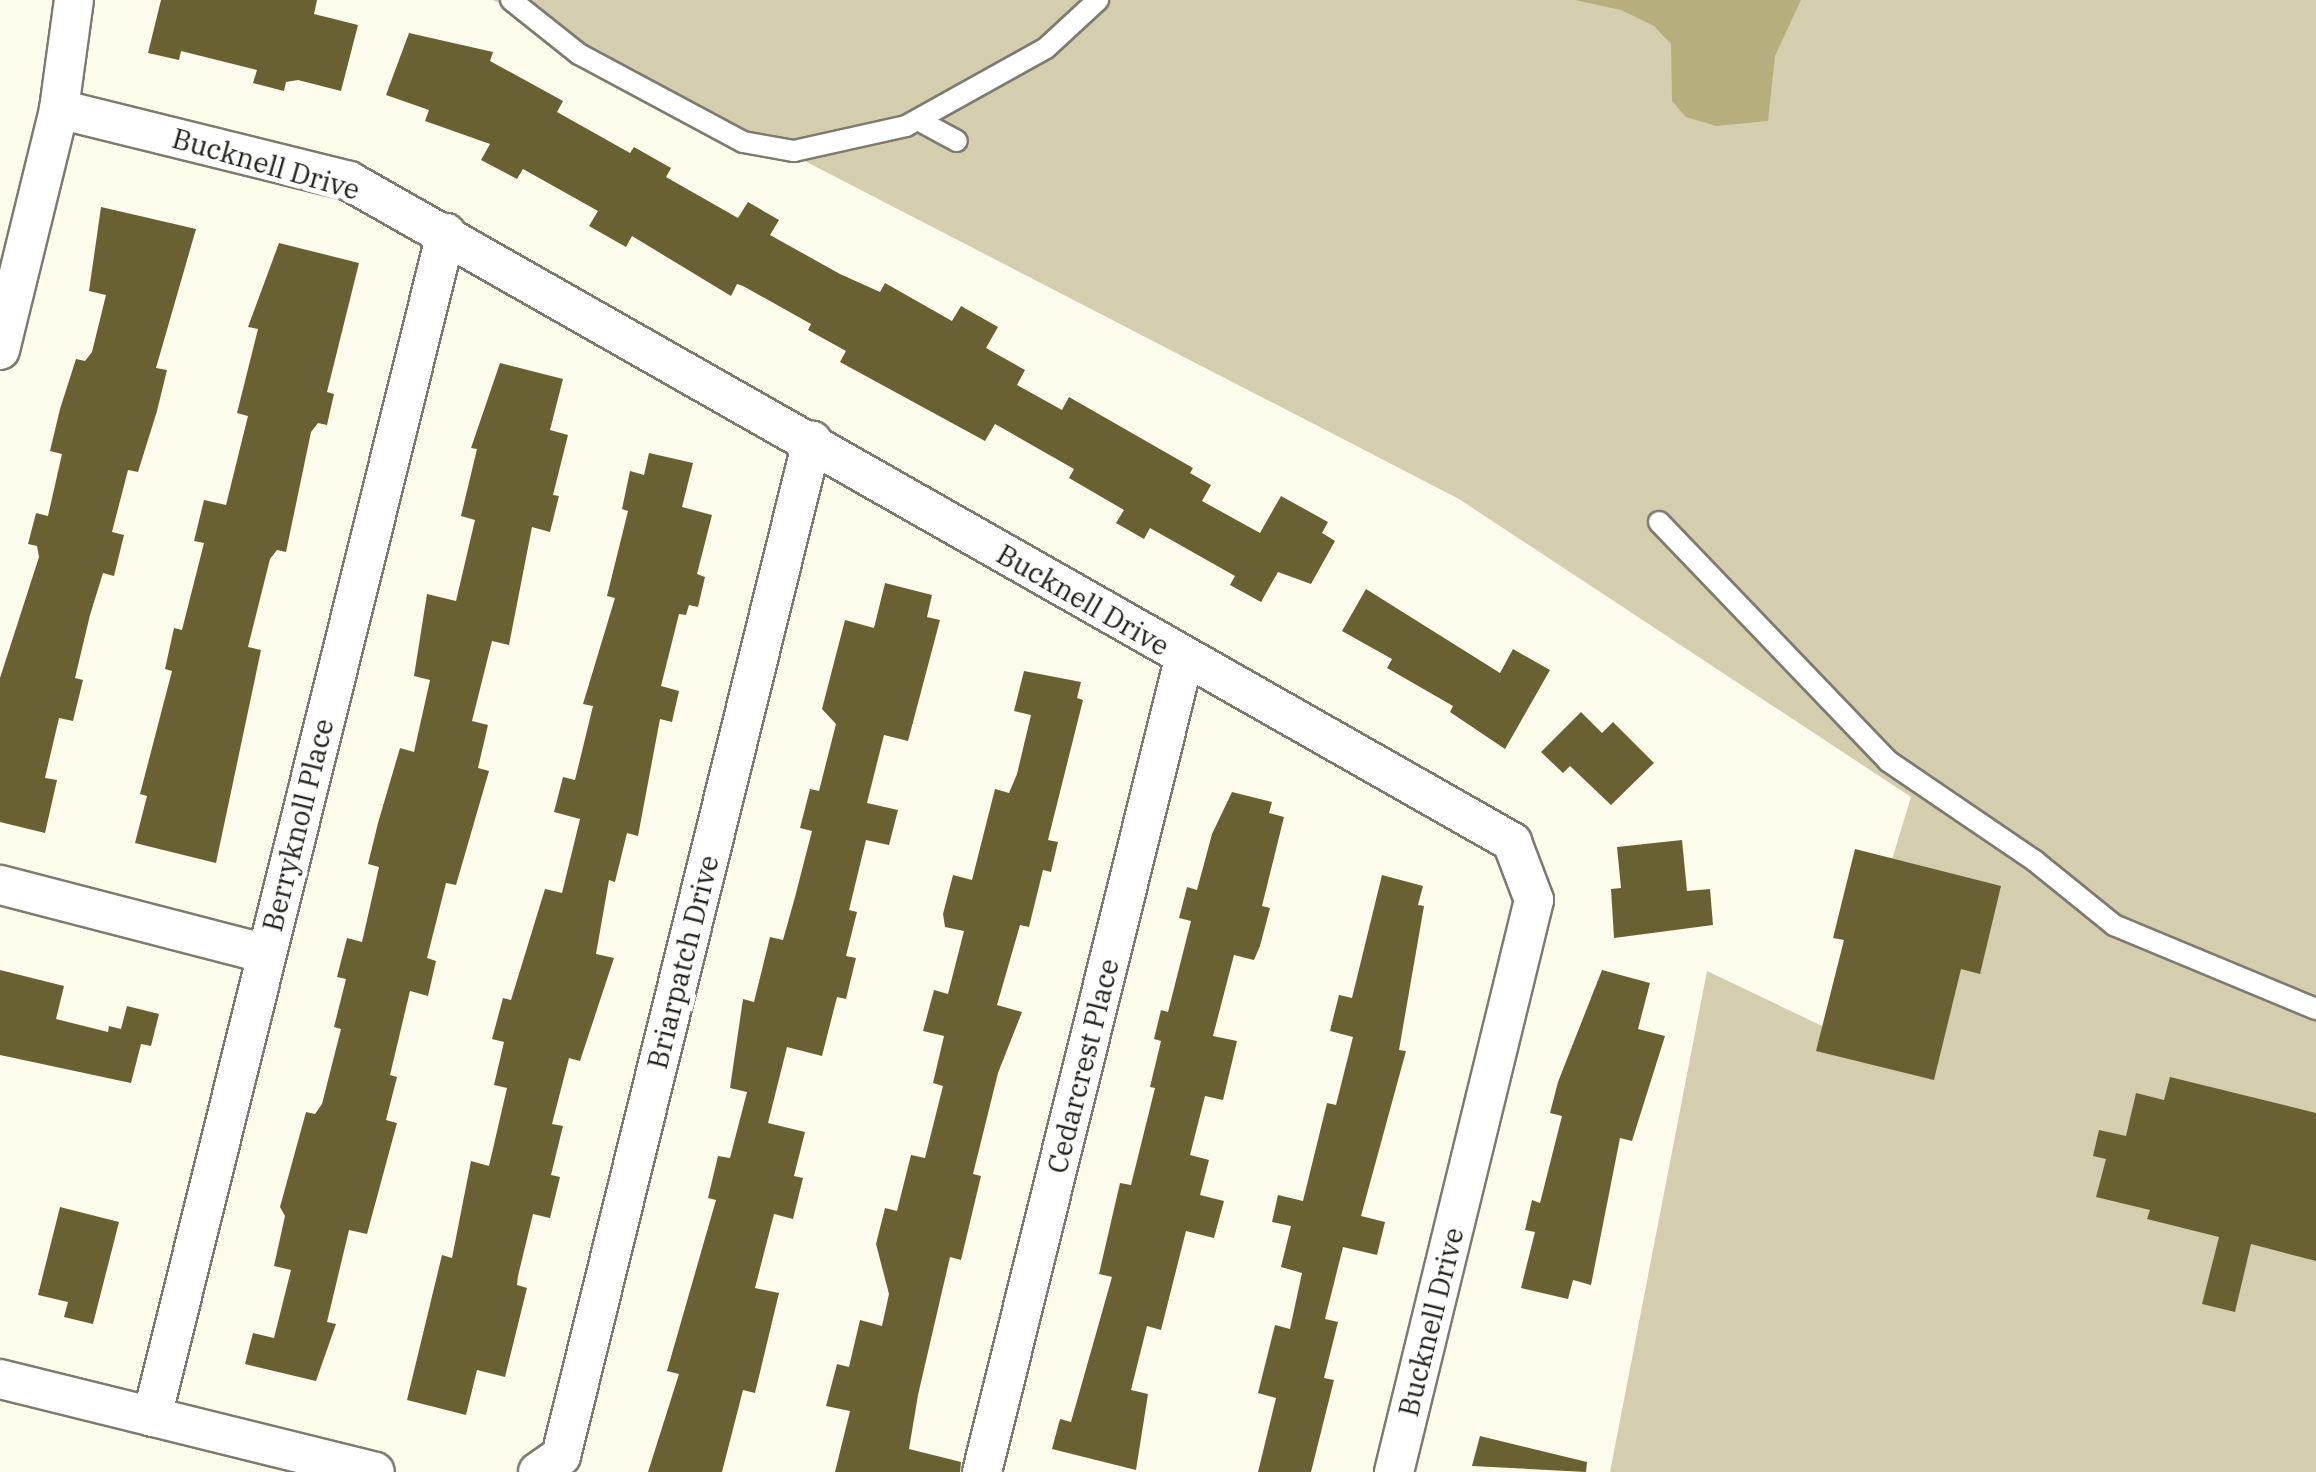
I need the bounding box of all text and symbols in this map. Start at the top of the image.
street label: Bucknell Drive [168,121,364,207]
street label: Bucknell Drive [991,537,1175,663]
street label: Berryknoll Place [255,715,341,935]
street label: Briarpatch Drive [640,852,726,1072]
street label: Cedarcrest Place [1040,955,1126,1177]
street label: Bucknell Drive [1391,1224,1471,1420]

